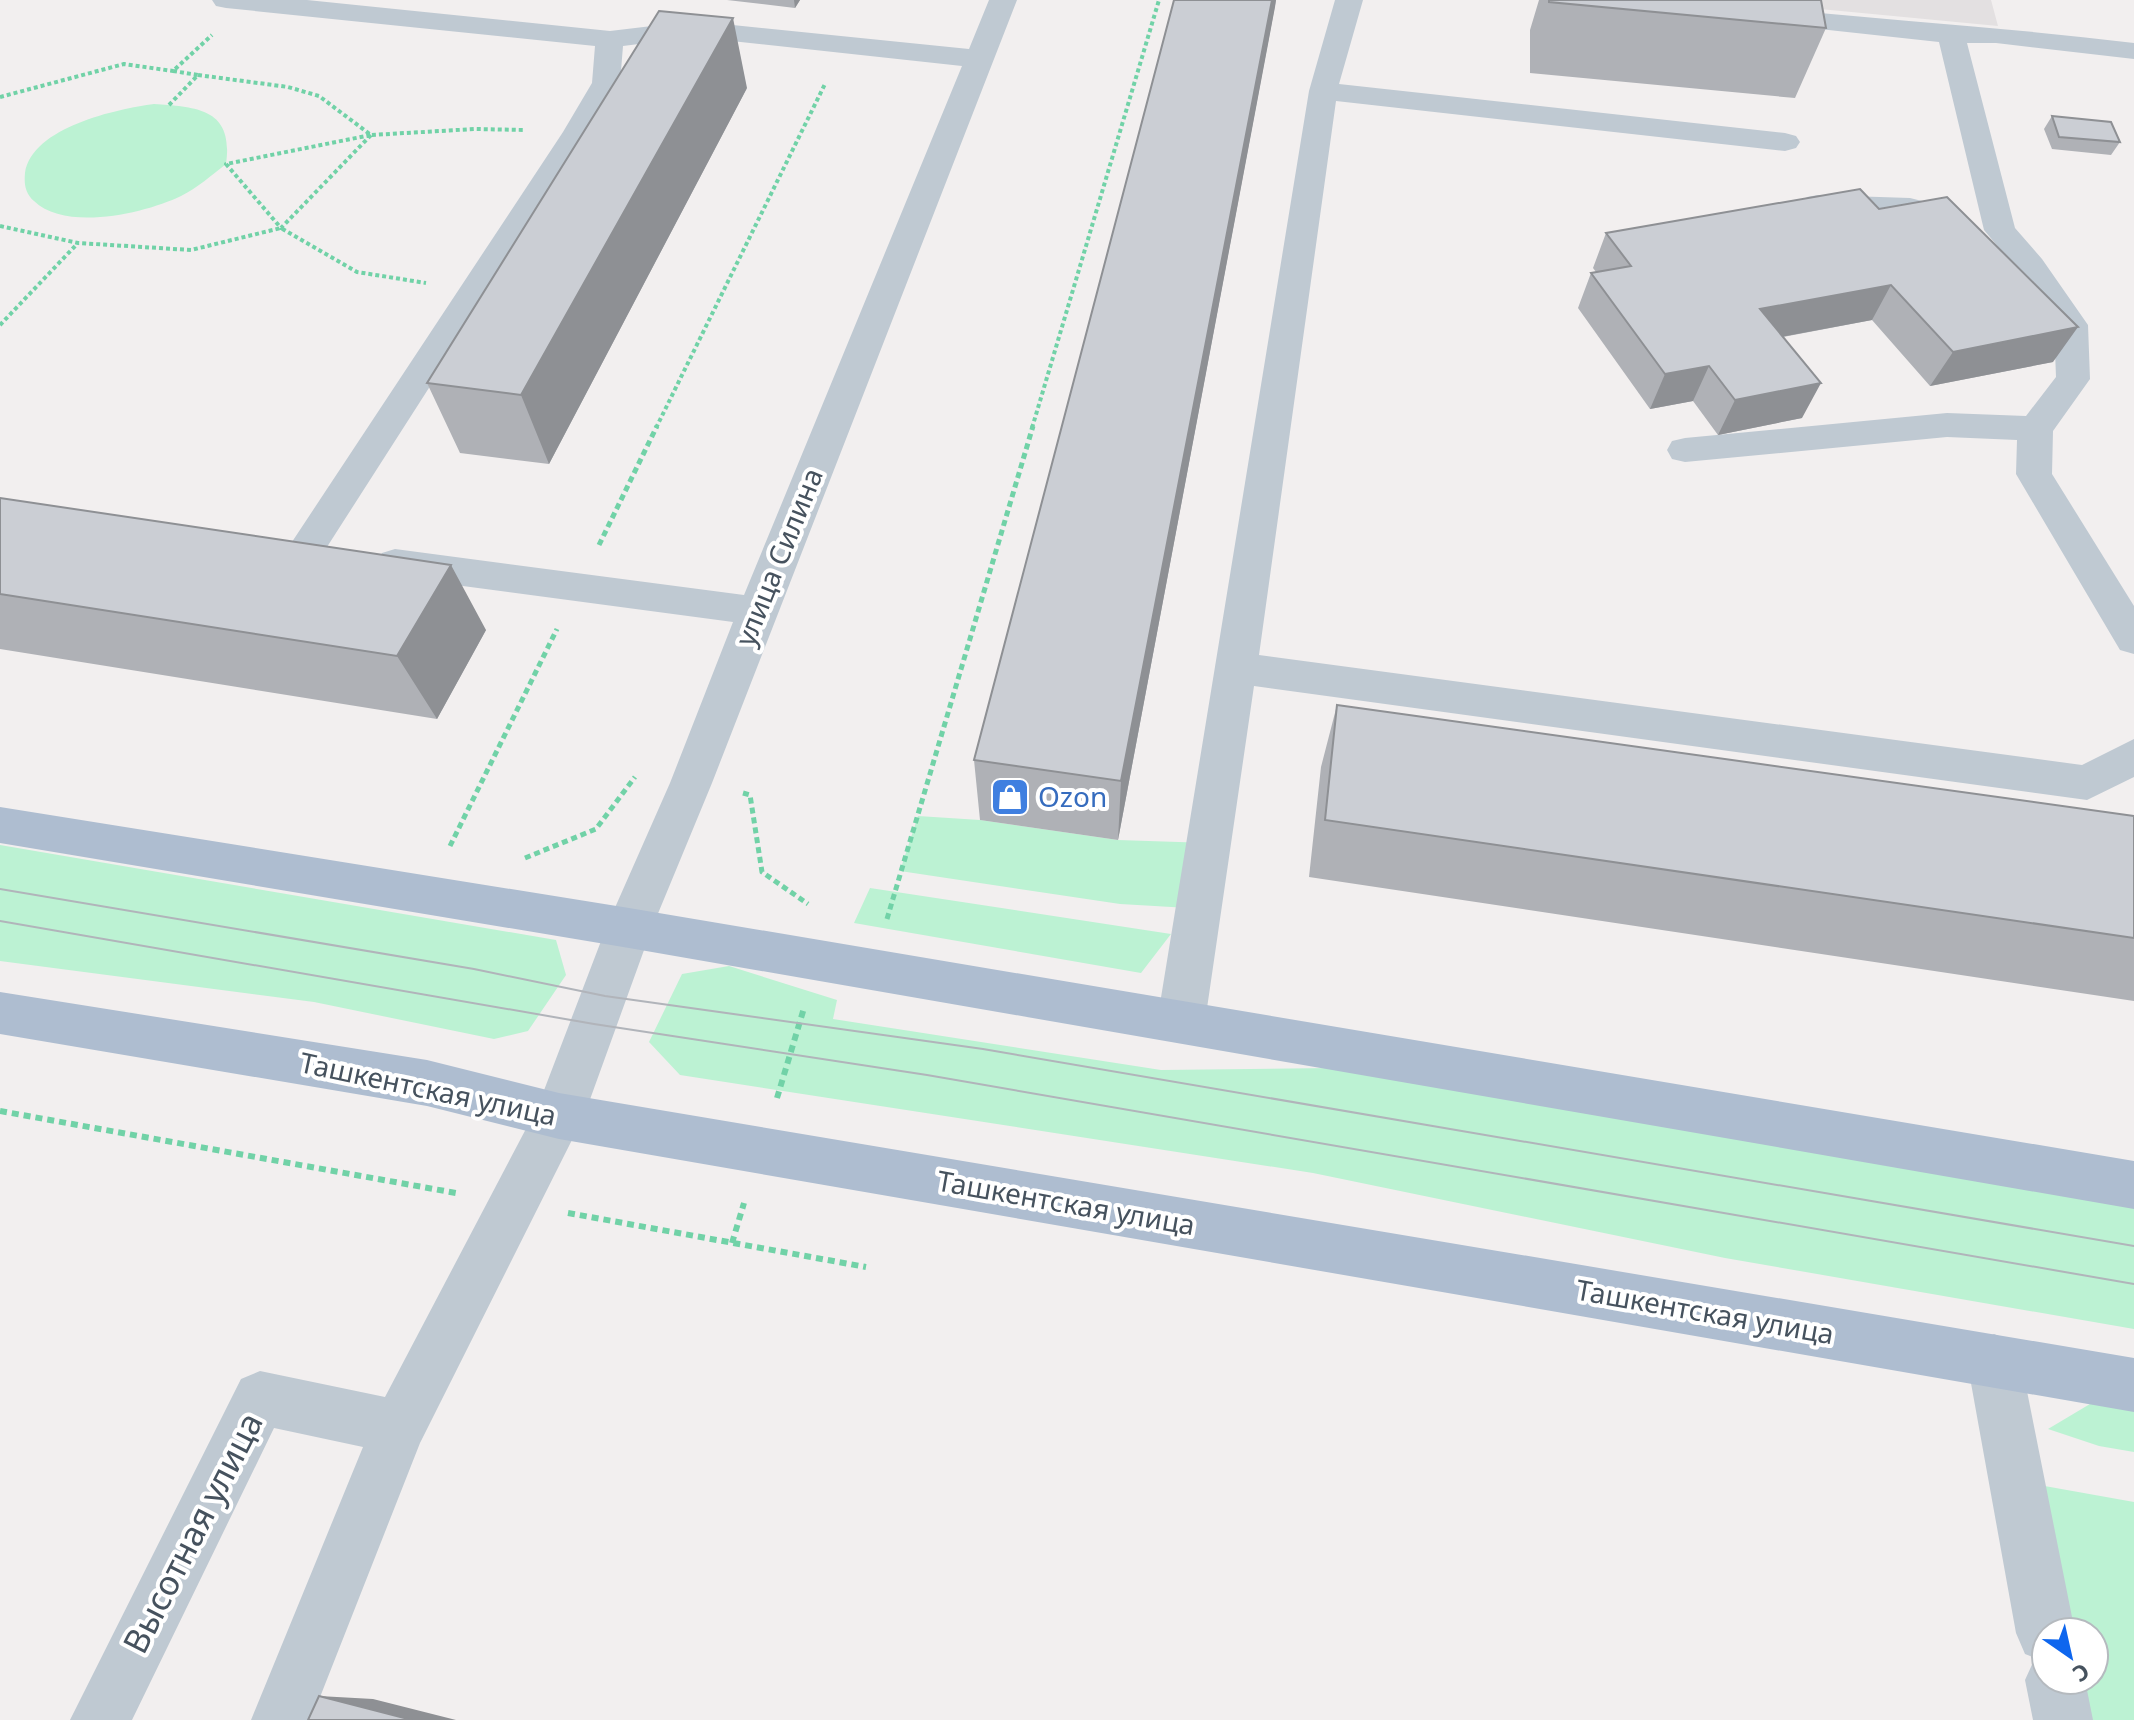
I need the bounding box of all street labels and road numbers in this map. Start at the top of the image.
street label: улица Силина [725,462,831,651]
street label: Ташкентская улица [297,1042,560,1134]
street label: Ташкентская улица [934,1161,1198,1243]
street label: Ташкентская улица [1573,1270,1837,1352]
street label: Высотная улица [112,1404,273,1661]

